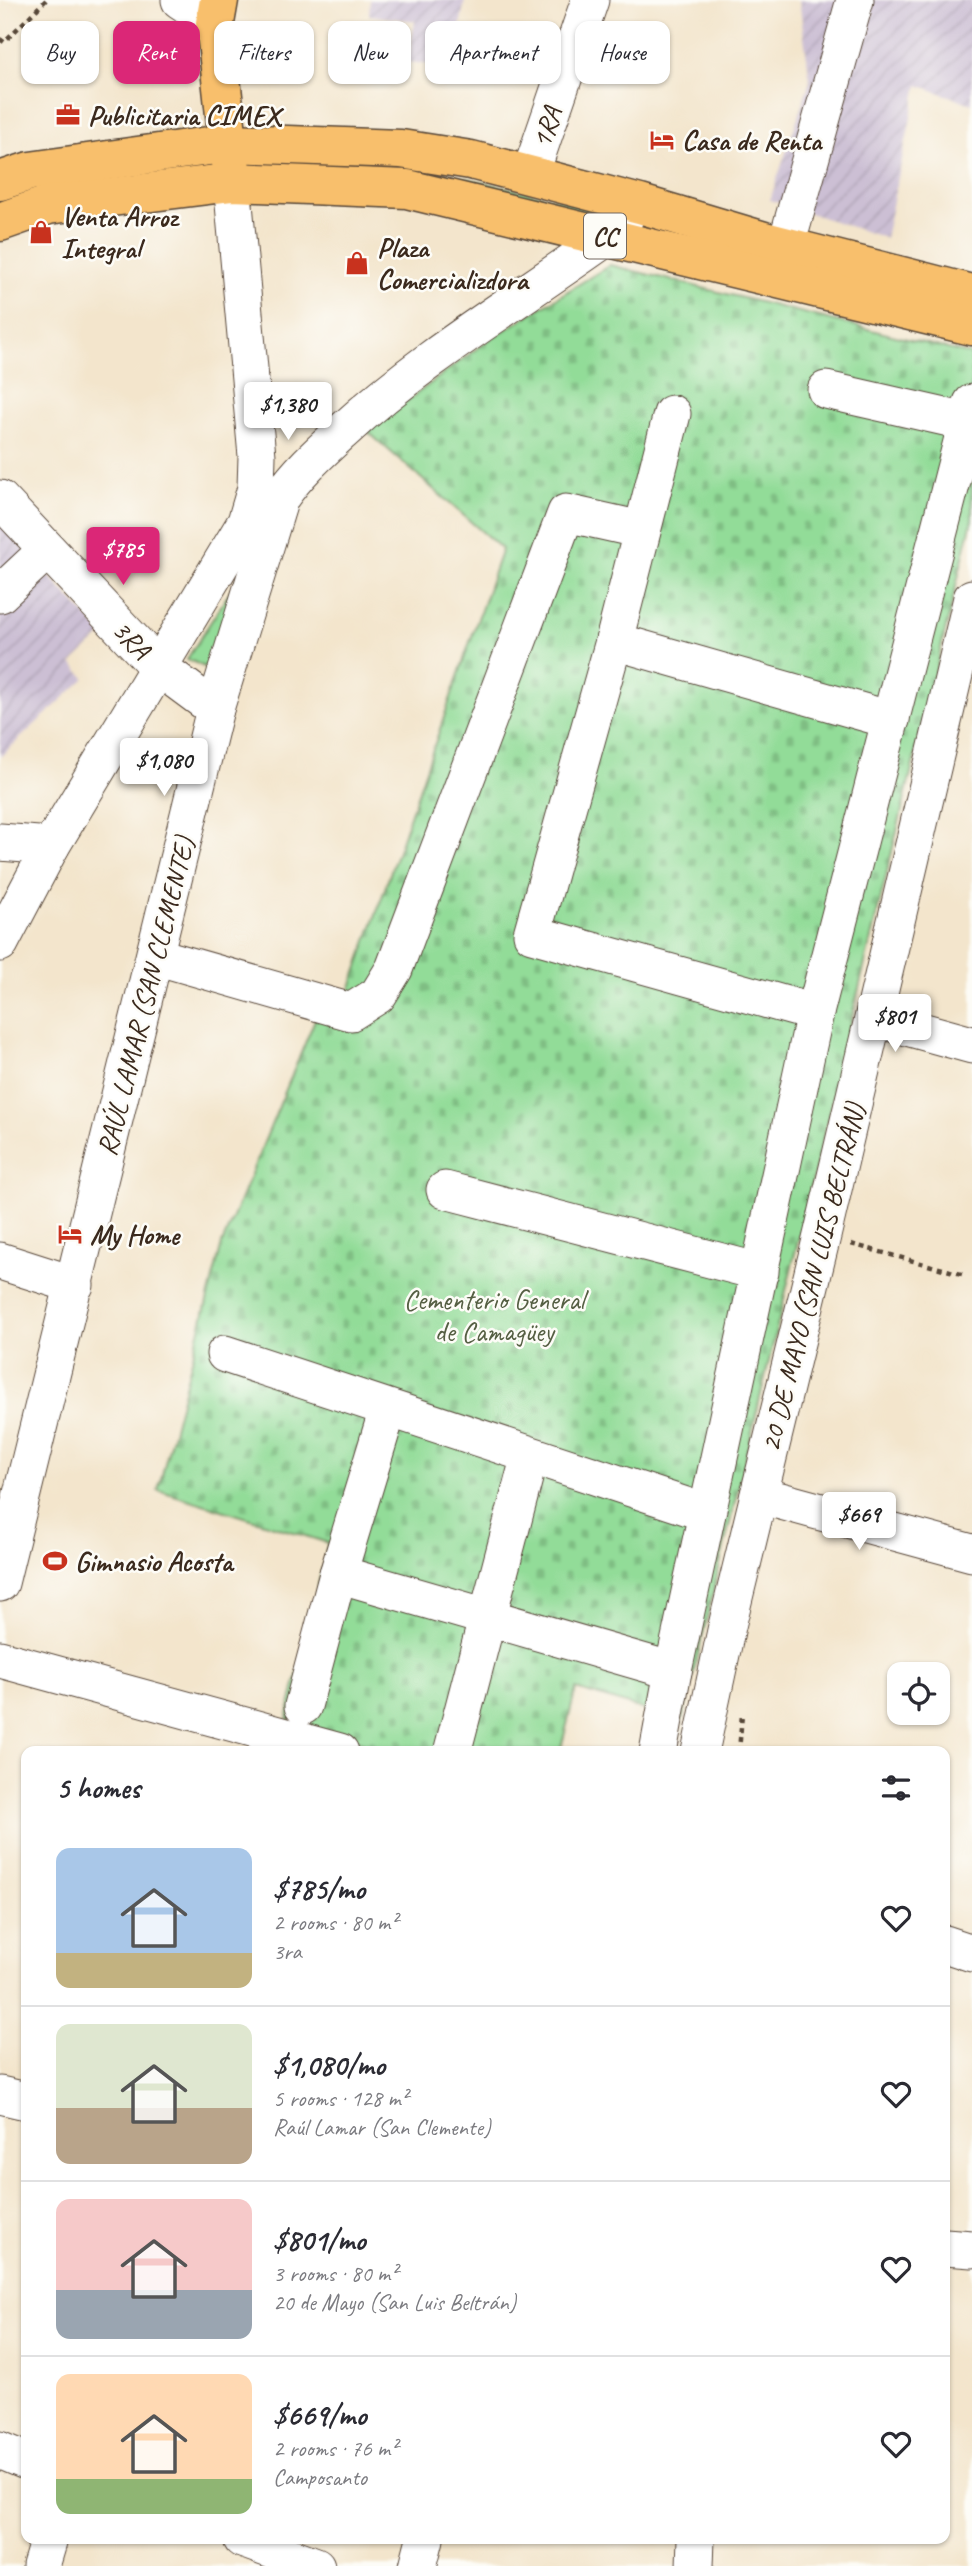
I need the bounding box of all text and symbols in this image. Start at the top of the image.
chip: Buy [21,21,99,84]
chip: Rent [113,21,200,84]
chip: Filters [214,21,314,84]
chip: New [328,21,411,84]
chip: Apartment [425,21,561,84]
chip: House [575,21,670,84]
place label: Publicitaria CIMEX [88,98,284,133]
street label: 1RA [523,100,570,152]
office icon: Publicitaria CIMEX [54,101,82,129]
place label: Casa de Renta [682,123,824,158]
hotel icon: Casa de Renta [648,126,676,154]
place label: Venta Arroz Integral [61,199,180,266]
road number: CC [584,214,626,258]
shop icon: Venta Arroz Integral [27,218,55,246]
place label: Plaza Comercializdora [377,230,530,297]
shop icon: Plaza Comercializdora [343,249,371,277]
pin: $1,380 [231,382,345,442]
text: $1,380 [260,390,316,419]
pin: $785 [82,528,164,587]
text: $785 [103,535,143,564]
street label: 3RA [105,612,160,668]
pin: $1,080 [107,738,221,798]
text: $1,080 [136,746,192,775]
street label: RAÚL LAMAR (SAN CLEMENTE) [89,831,203,1159]
pin: $801 [854,995,936,1054]
text: $801 [874,1002,916,1031]
street label: 20 DE MAYO (SAN LUIS BELTRÁN) [752,1098,873,1455]
place label: My Home [90,1217,182,1252]
hotel icon: My Home [56,1220,84,1248]
park label: Cementerio General de Camagüey [404,1282,590,1349]
pin: $669 [818,1492,900,1552]
text: $669 [838,1500,880,1529]
place label: Gimnasio Acosta [75,1544,235,1579]
sports icon: Gimnasio Acosta [41,1547,69,1575]
map controls [887,1662,950,1725]
button: locate [887,1662,950,1725]
text: 5 homes [56,1769,140,1807]
icon: filters [877,1769,915,1807]
text: $785/mo [273,1870,365,1908]
icon: home [112,1876,196,1960]
icon: heart [877,1899,915,1937]
text: 2 rooms · 80 m² [273,1908,397,1937]
text: 3ra [273,1937,302,1966]
text: $1,080/mo [273,2046,385,2084]
icon: home [112,2052,196,2136]
icon: heart [877,2075,915,2113]
text: 5 rooms · 128 m² [273,2084,408,2113]
text: Raúl Lamar (San Clemente) [273,2113,490,2142]
text: $801/mo [273,2221,365,2259]
icon: home [112,2227,196,2311]
icon: heart [877,2250,915,2288]
text: 3 rooms · 80 m² [273,2259,397,2288]
text: 20 de Mayo (San Luis Beltrán) [273,2288,516,2317]
text: $669/mo [273,2396,366,2434]
icon: home [112,2402,196,2486]
icon: heart [877,2425,915,2463]
text: 2 rooms · 76 m² [273,2434,397,2463]
text: Camposanto [273,2463,367,2492]

